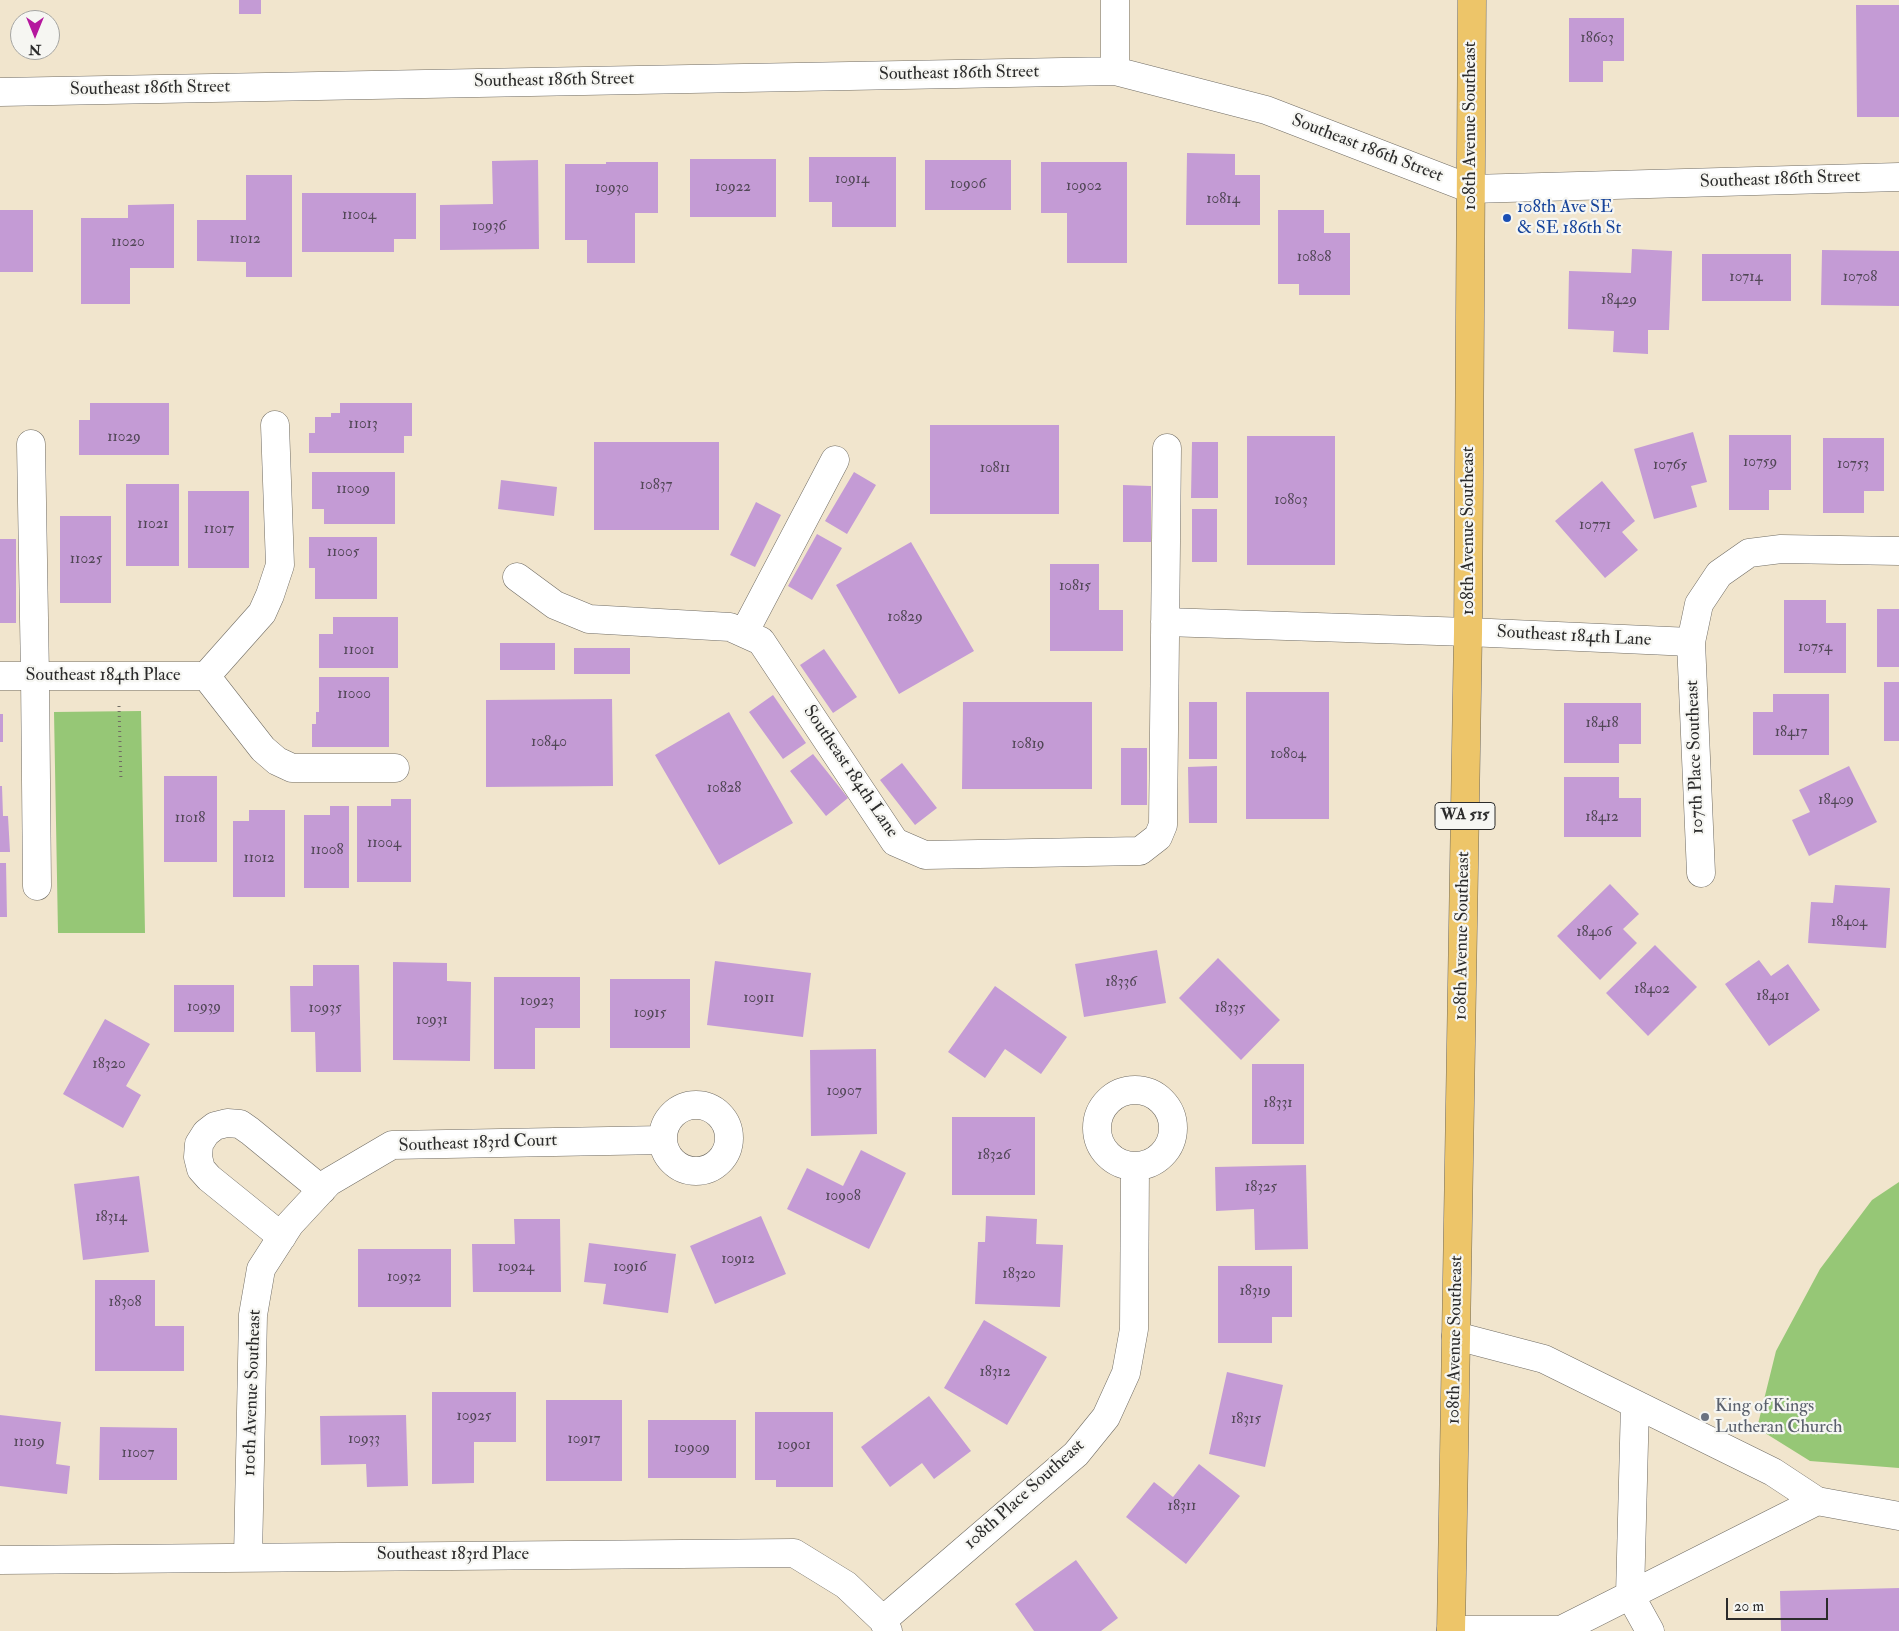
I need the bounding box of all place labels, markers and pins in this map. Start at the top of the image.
place label: 108th Ave SE & SE 186th St [1517,197,1621,240]
marker: 108th Ave SE & SE 186th St [1501,212,1513,224]
place label: King of Kings Lutheran Church [1715,1396,1842,1438]
marker: King of Kings Lutheran Church [1699,1411,1711,1423]

